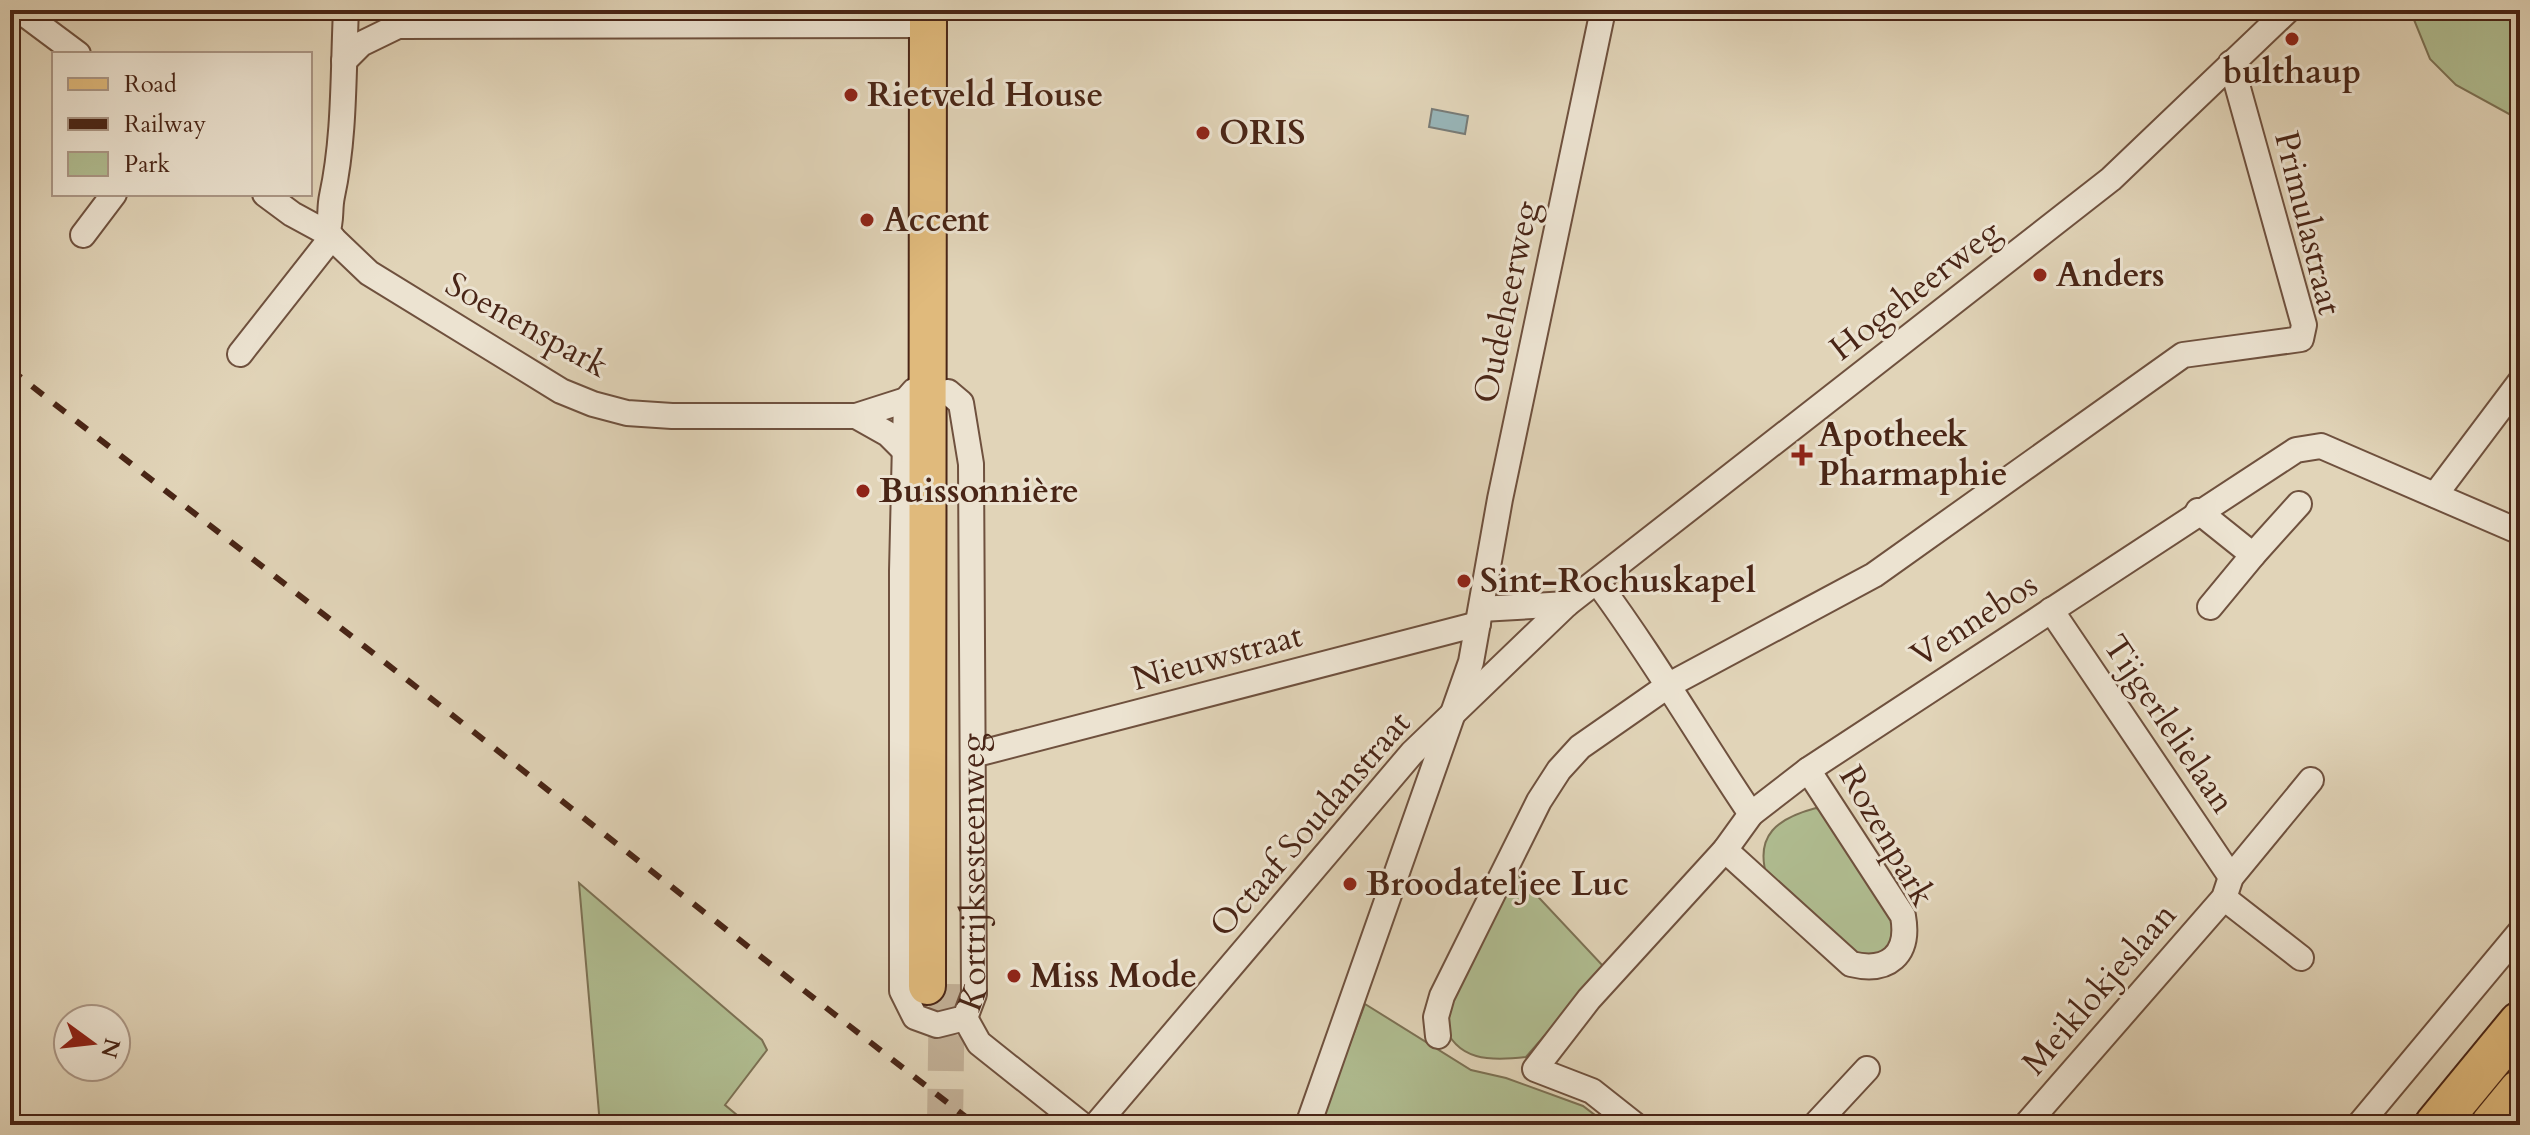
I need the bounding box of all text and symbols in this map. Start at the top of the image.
marker: bulthaup [2283,30,2301,48]
place label: bulthaup [2223,49,2361,95]
legend [52,52,312,196]
text: Road [124,68,177,101]
place label: Rietveld House [867,72,1103,118]
marker: Rietveld House [842,86,860,104]
text: Railway [124,108,206,141]
place label: ORIS [1219,110,1306,156]
marker: ORIS [1194,124,1212,142]
street label: Primulastraat [2263,126,2353,320]
text: Park [124,148,170,181]
place label: Accent [883,197,989,243]
street label: Oudeheerweg [1462,197,1550,407]
street label: Hogeheerweg [1820,209,2010,371]
marker: Accent [858,211,876,229]
place label: Anders [2056,252,2164,298]
street label: Soenenspark [437,261,617,389]
marker: Anders [2031,266,2049,284]
place label: Apotheek Pharmaphie [1818,412,2008,497]
marker: Apotheek Pharmaphie [1793,446,1811,464]
place label: Buissonnière [879,468,1079,514]
marker: Buissonnière [854,482,872,500]
place label: Sint-Rochuskapel [1480,558,1756,604]
street label: Vennebos [1902,562,2046,678]
marker: Sint-Rochuskapel [1455,572,1473,590]
street label: Nieuwstraat [1127,612,1308,702]
street label: Tijgerlelielaan [2092,626,2246,822]
street label: Octaaf Soudanstraat [1199,701,1421,947]
street label: Kortrijksesteenweg [947,733,999,1018]
street label: Rozenpark [1828,757,1946,915]
place label: Broodateljee Luc [1366,861,1629,907]
marker: Broodateljee Luc [1341,875,1359,893]
street label: Meiklokjeslaan [2011,893,2187,1085]
place label: Miss Mode [1030,953,1197,999]
marker: Miss Mode [1005,967,1023,985]
north arrow [52,1003,132,1083]
text: N [93,1035,127,1061]

